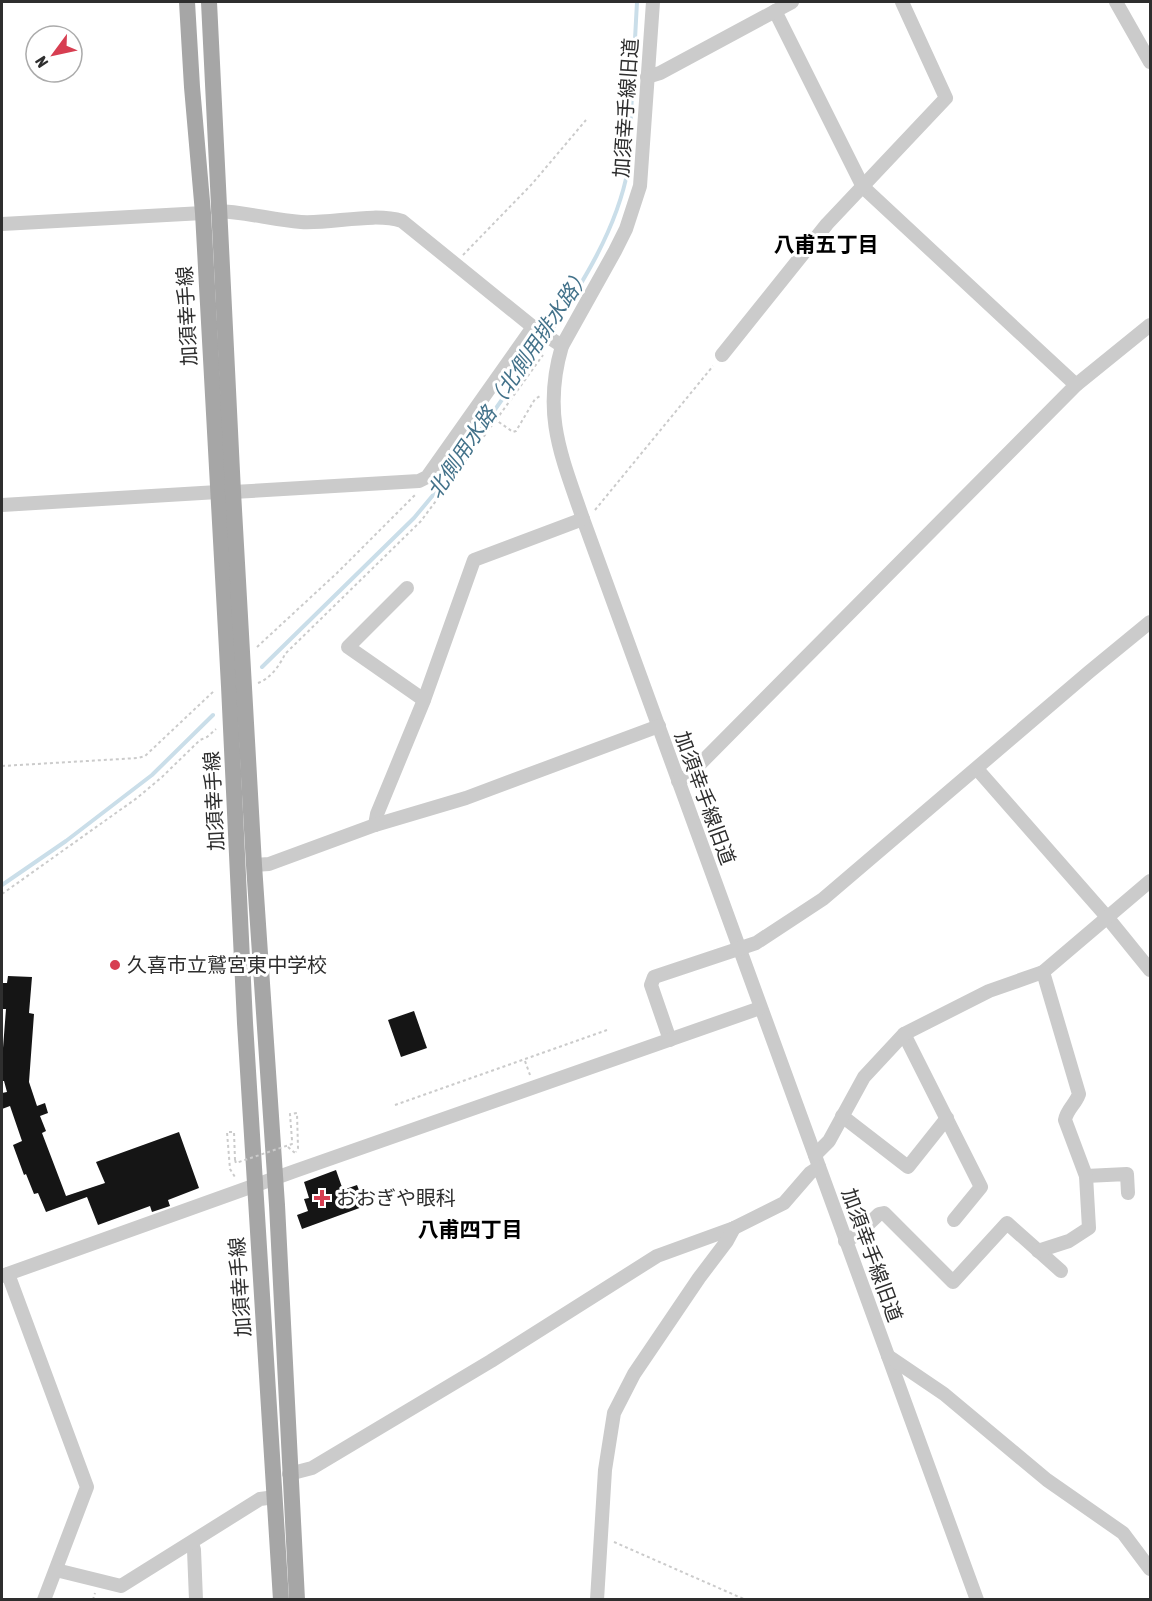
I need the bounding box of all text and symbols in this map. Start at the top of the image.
north arrow [24,24,84,84]
street label: 加須幸手線旧道 [609,37,642,179]
text: N [31,53,52,71]
district label: 八甫五丁目 [774,232,879,256]
water label: 北側用水路（北側用排水路） [422,263,594,502]
street label: 加須幸手線 [172,265,201,367]
street label: 加須幸手線旧道 [671,728,740,868]
street label: 加須幸手線 [199,750,228,852]
place label: 久喜市立鷲宮東中学校 [127,953,327,976]
marker: 久喜市立鷲宮東中学校 [108,958,122,972]
street label: 加須幸手線旧道 [838,1185,907,1325]
place label: おおぎや眼科 [336,1186,456,1209]
marker: おおぎや眼科 [313,1189,331,1207]
district label: 八甫四丁目 [418,1217,523,1241]
street label: 加須幸手線 [225,1236,254,1338]

